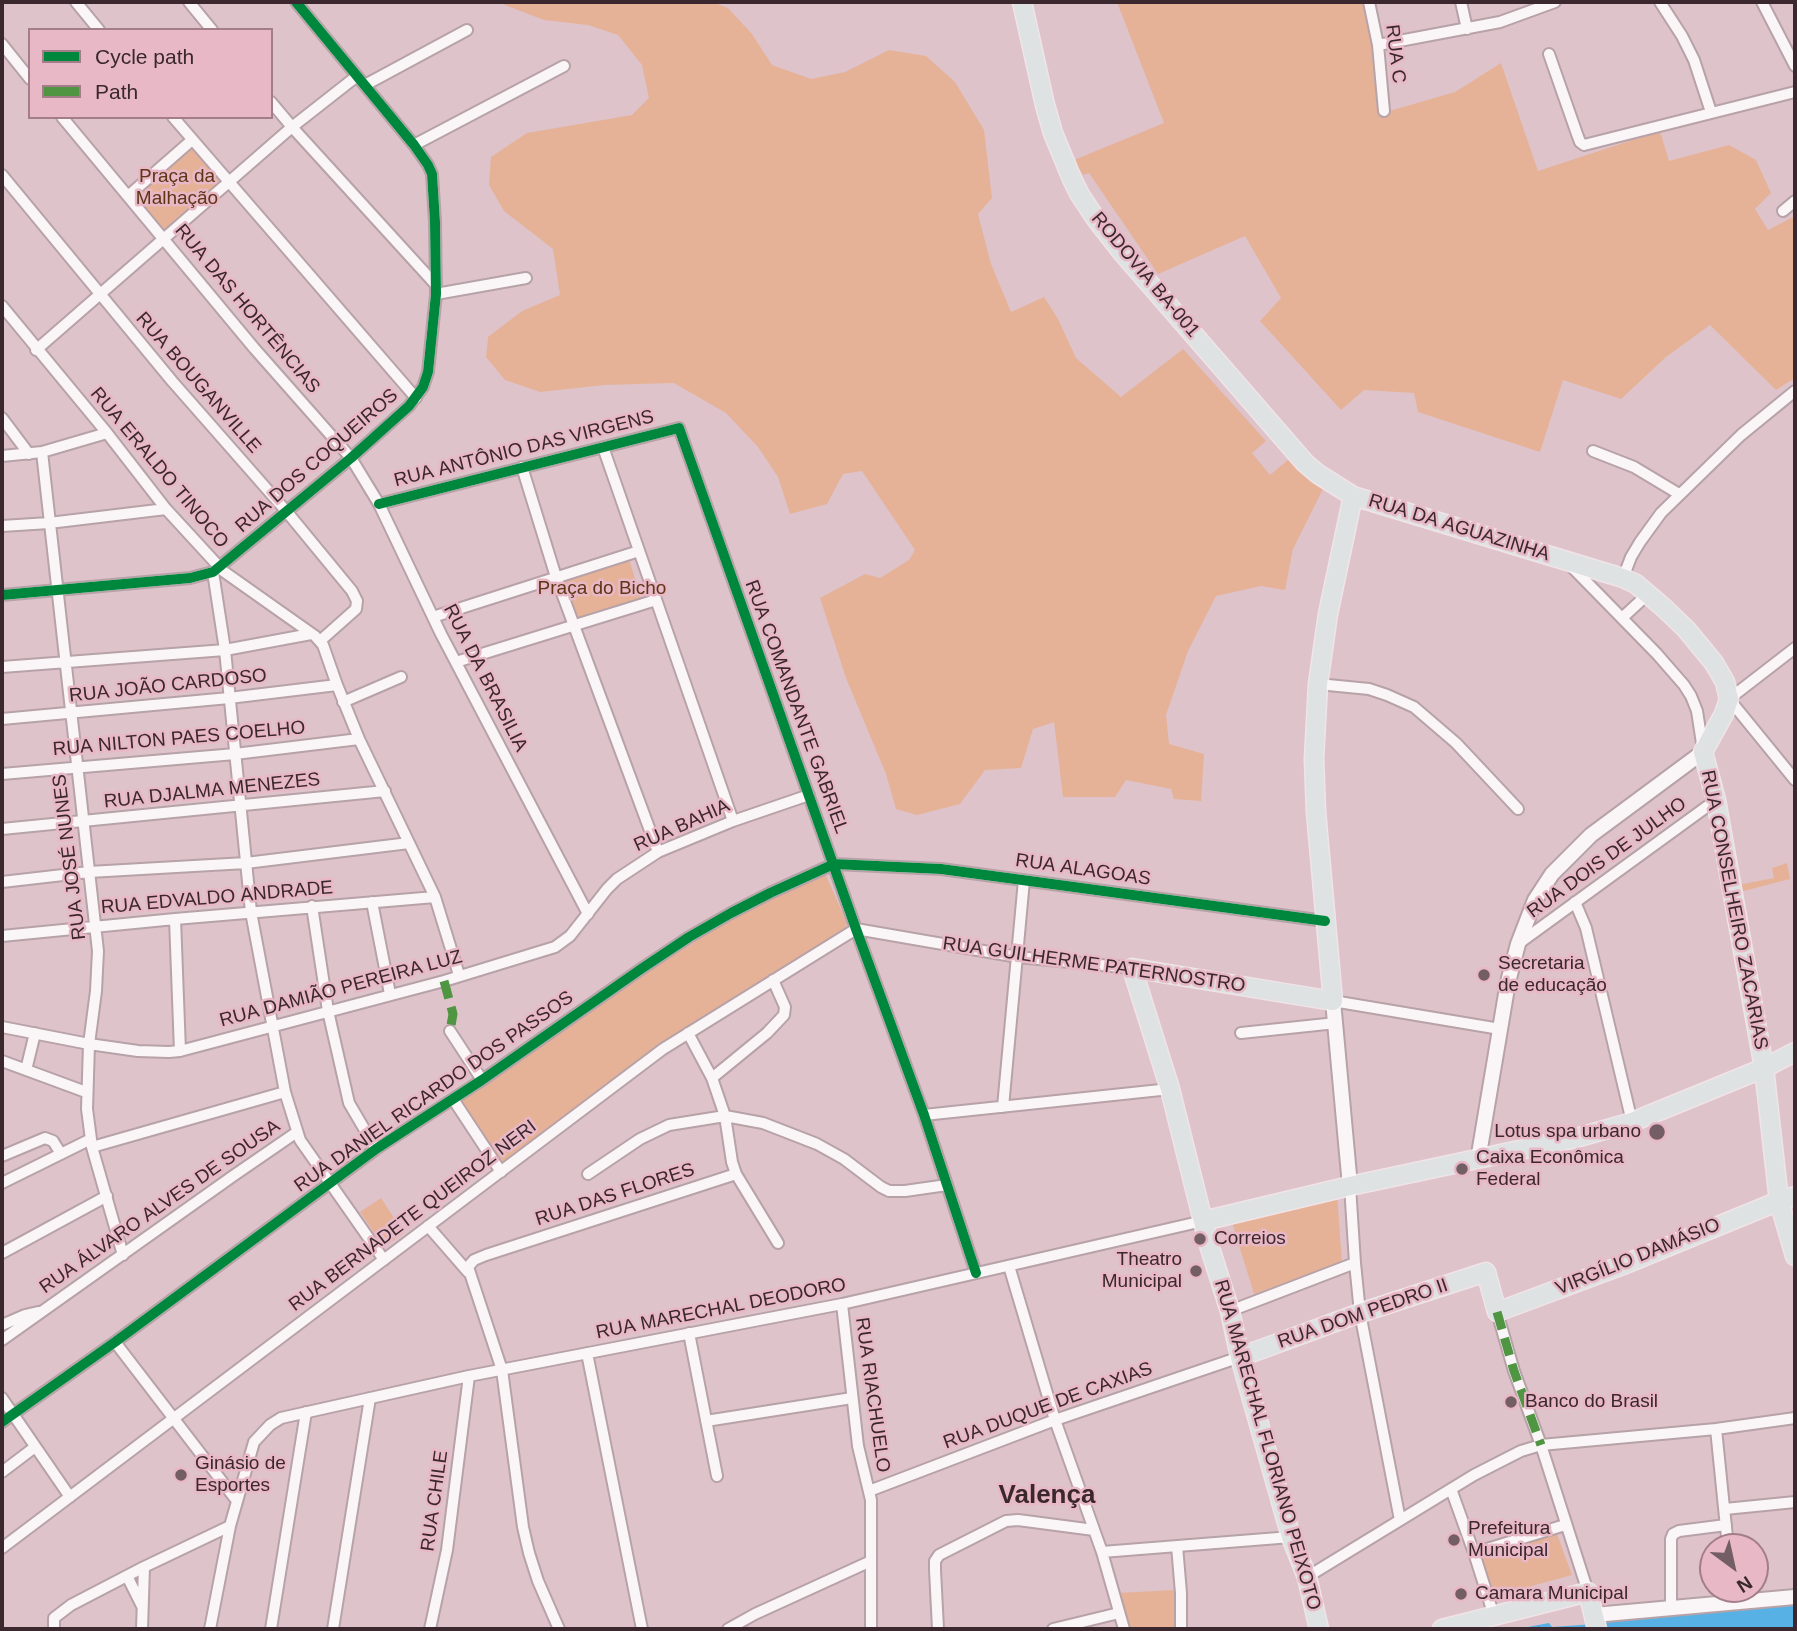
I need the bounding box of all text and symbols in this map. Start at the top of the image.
street label: RUA C [1380,23,1410,85]
legend [28,28,273,119]
text: Cycle path [95,45,194,68]
text: Path [95,80,138,103]
park label: Praça da Malhação [136,166,218,210]
street label: RODOVIA BA-001 [1086,208,1204,342]
street label: RUA DAS HORTÊNCIAS [170,220,324,398]
street label: RUA BOUGANVILLE [131,308,265,458]
street label: RUA ERALDO TINOCO [85,383,233,553]
street label: RUA DOS COQUEIROS [231,384,403,538]
street label: RUA ANTÔNIO DAS VIRGENS [392,406,656,492]
street label: RUA DA AGUAZINHA [1366,490,1552,566]
street label: RUA COMANDANTE GABRIEL [739,577,853,837]
park label: Praça do Bicho [538,578,666,600]
street label: RUA DA BRASILIA [438,600,532,756]
street label: RUA JOÃO CARDOSO [68,664,268,708]
street label: RUA NILTON PAES COELHO [52,717,306,761]
street label: RUA DJALMA MENEZES [103,768,321,814]
street label: RUA CONSELHEIRO ZACARIAS [1696,768,1772,1052]
street label: RUA JOSÉ NUNES [49,773,91,941]
street label: RUA DOIS DE JULHO [1523,793,1691,923]
street label: RUA BAHIA [631,795,733,857]
street label: RUA ALAGOAS [1014,849,1152,891]
street label: RUA EDVALDO ANDRADE [100,876,334,920]
street label: RUA GUILHERME PATERNOSTRO [941,932,1247,998]
street label: RUA DAMIÃO PEREIRA LUZ [217,946,465,1032]
place label: Secretaria de educação [1498,953,1607,997]
marker: Secretaria de educação [1476,967,1492,983]
street label: RUA DANIEL RICARDO DOS PASSOS [290,986,578,1198]
street label: RUA ÁLVARO ALVES DE SOUSA [35,1115,285,1299]
street label: RUA BERNADETE QUEIROZ NERI [285,1115,541,1317]
place label: Lotus spa urbano [1494,1121,1641,1143]
marker: Lotus spa urbano [1647,1122,1667,1142]
place label: Caixa Econômica Federal [1476,1147,1624,1191]
street label: RUA DAS FLORES [533,1159,697,1231]
marker: Caixa Econômica Federal [1454,1161,1470,1177]
street label: VIRGÍLIO DAMÁSIO [1552,1214,1724,1300]
place label: Correios [1214,1228,1286,1250]
marker: Correios [1192,1231,1208,1247]
place label: Theatro Municipal [1102,1249,1182,1293]
marker: Theatro Municipal [1188,1263,1204,1279]
street label: RUA MARECHAL DEODORO [594,1274,848,1344]
street label: RUA DOM PEDRO II [1275,1274,1451,1354]
street label: RUA MARECHAL FLORIANO PEIXOTO [1209,1277,1325,1613]
street label: RUA RIACHUELO [850,1316,894,1474]
street label: RUA DUQUE DE CAXIAS [940,1358,1156,1454]
place label: Banco do Brasil [1525,1391,1658,1413]
marker: Banco do Brasil [1503,1394,1519,1410]
street label: RUA CHILE [417,1449,453,1553]
place label: Ginásio de Esportes [195,1453,286,1497]
marker: Ginásio de Esportes [173,1467,189,1483]
district label: Valença [999,1480,1095,1512]
place label: Prefeitura Municipal [1468,1518,1550,1562]
marker: Prefeitura Municipal [1446,1532,1462,1548]
north arrow [1699,1533,1769,1603]
text: N [1733,1572,1756,1597]
place label: Camara Municipal [1475,1583,1628,1605]
marker: Camara Municipal [1453,1586,1469,1602]

